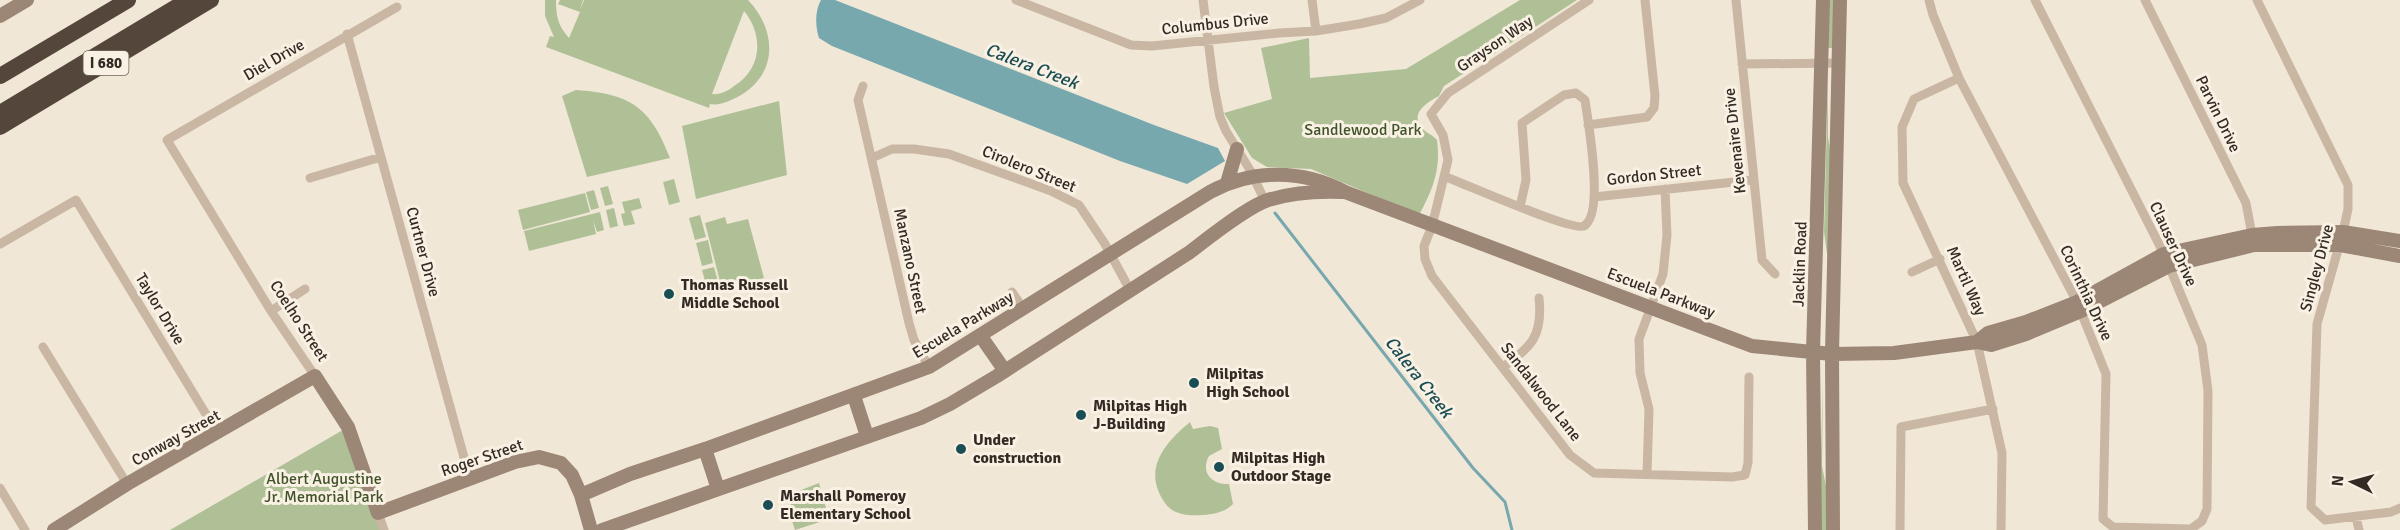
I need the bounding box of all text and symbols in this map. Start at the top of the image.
street label: Columbus Drive [1161,8,1269,40]
street label: Grayson Way [1453,11,1537,77]
street label: Diel Drive [240,35,308,85]
water label: Calera Creek [982,38,1083,94]
road number: I 680 [84,51,128,75]
street label: Parvin Drive [2191,72,2245,156]
street label: Kevenaire Drive [1720,87,1750,195]
park label: Sandlewood Park [1304,120,1422,140]
street label: Cirolero Street [979,141,1079,197]
street label: Gordon Street [1606,160,1703,190]
street label: Clauser Drive [2145,198,2201,290]
street label: Curtner Drive [401,205,445,299]
street label: Manzano Street [889,206,931,316]
street label: Jacklin Road [1789,221,1811,307]
street label: Singley Drive [2296,222,2338,314]
street label: Corinthia Drive [2055,242,2117,344]
street label: Martil Way [1942,243,1990,319]
street label: Escuela Parkway [1604,263,1718,323]
street label: Taylor Drive [131,270,189,348]
place label: Thomas Russell Middle School [681,275,788,313]
street label: Coelho Street [265,277,333,366]
marker: Thomas Russell Middle School [662,287,676,301]
street label: Escuela Parkway [909,287,1018,363]
water label: Calera Creek [1380,332,1459,424]
street label: Sandalwood Lane [1496,339,1586,445]
place label: Milpitas High School [1206,364,1289,402]
marker: Milpitas High School [1187,376,1201,390]
place label: Milpitas High J-Building [1093,396,1188,434]
street label: Conway Street [128,405,224,471]
marker: Milpitas High J-Building [1074,408,1088,422]
place label: Under construction [973,430,1061,468]
street label: Roger Street [438,435,526,481]
marker: Under construction [954,442,968,456]
place label: Milpitas High Outdoor Stage [1231,448,1331,486]
north arrow [2322,452,2382,512]
marker: Milpitas High Outdoor Stage [1212,460,1226,474]
park label: Albert Augustine Jr. Memorial Park [264,469,384,507]
text: N [2328,474,2349,487]
place label: Marshall Pomeroy Elementary School [780,486,911,524]
marker: Marshall Pomeroy Elementary School [761,498,775,512]

